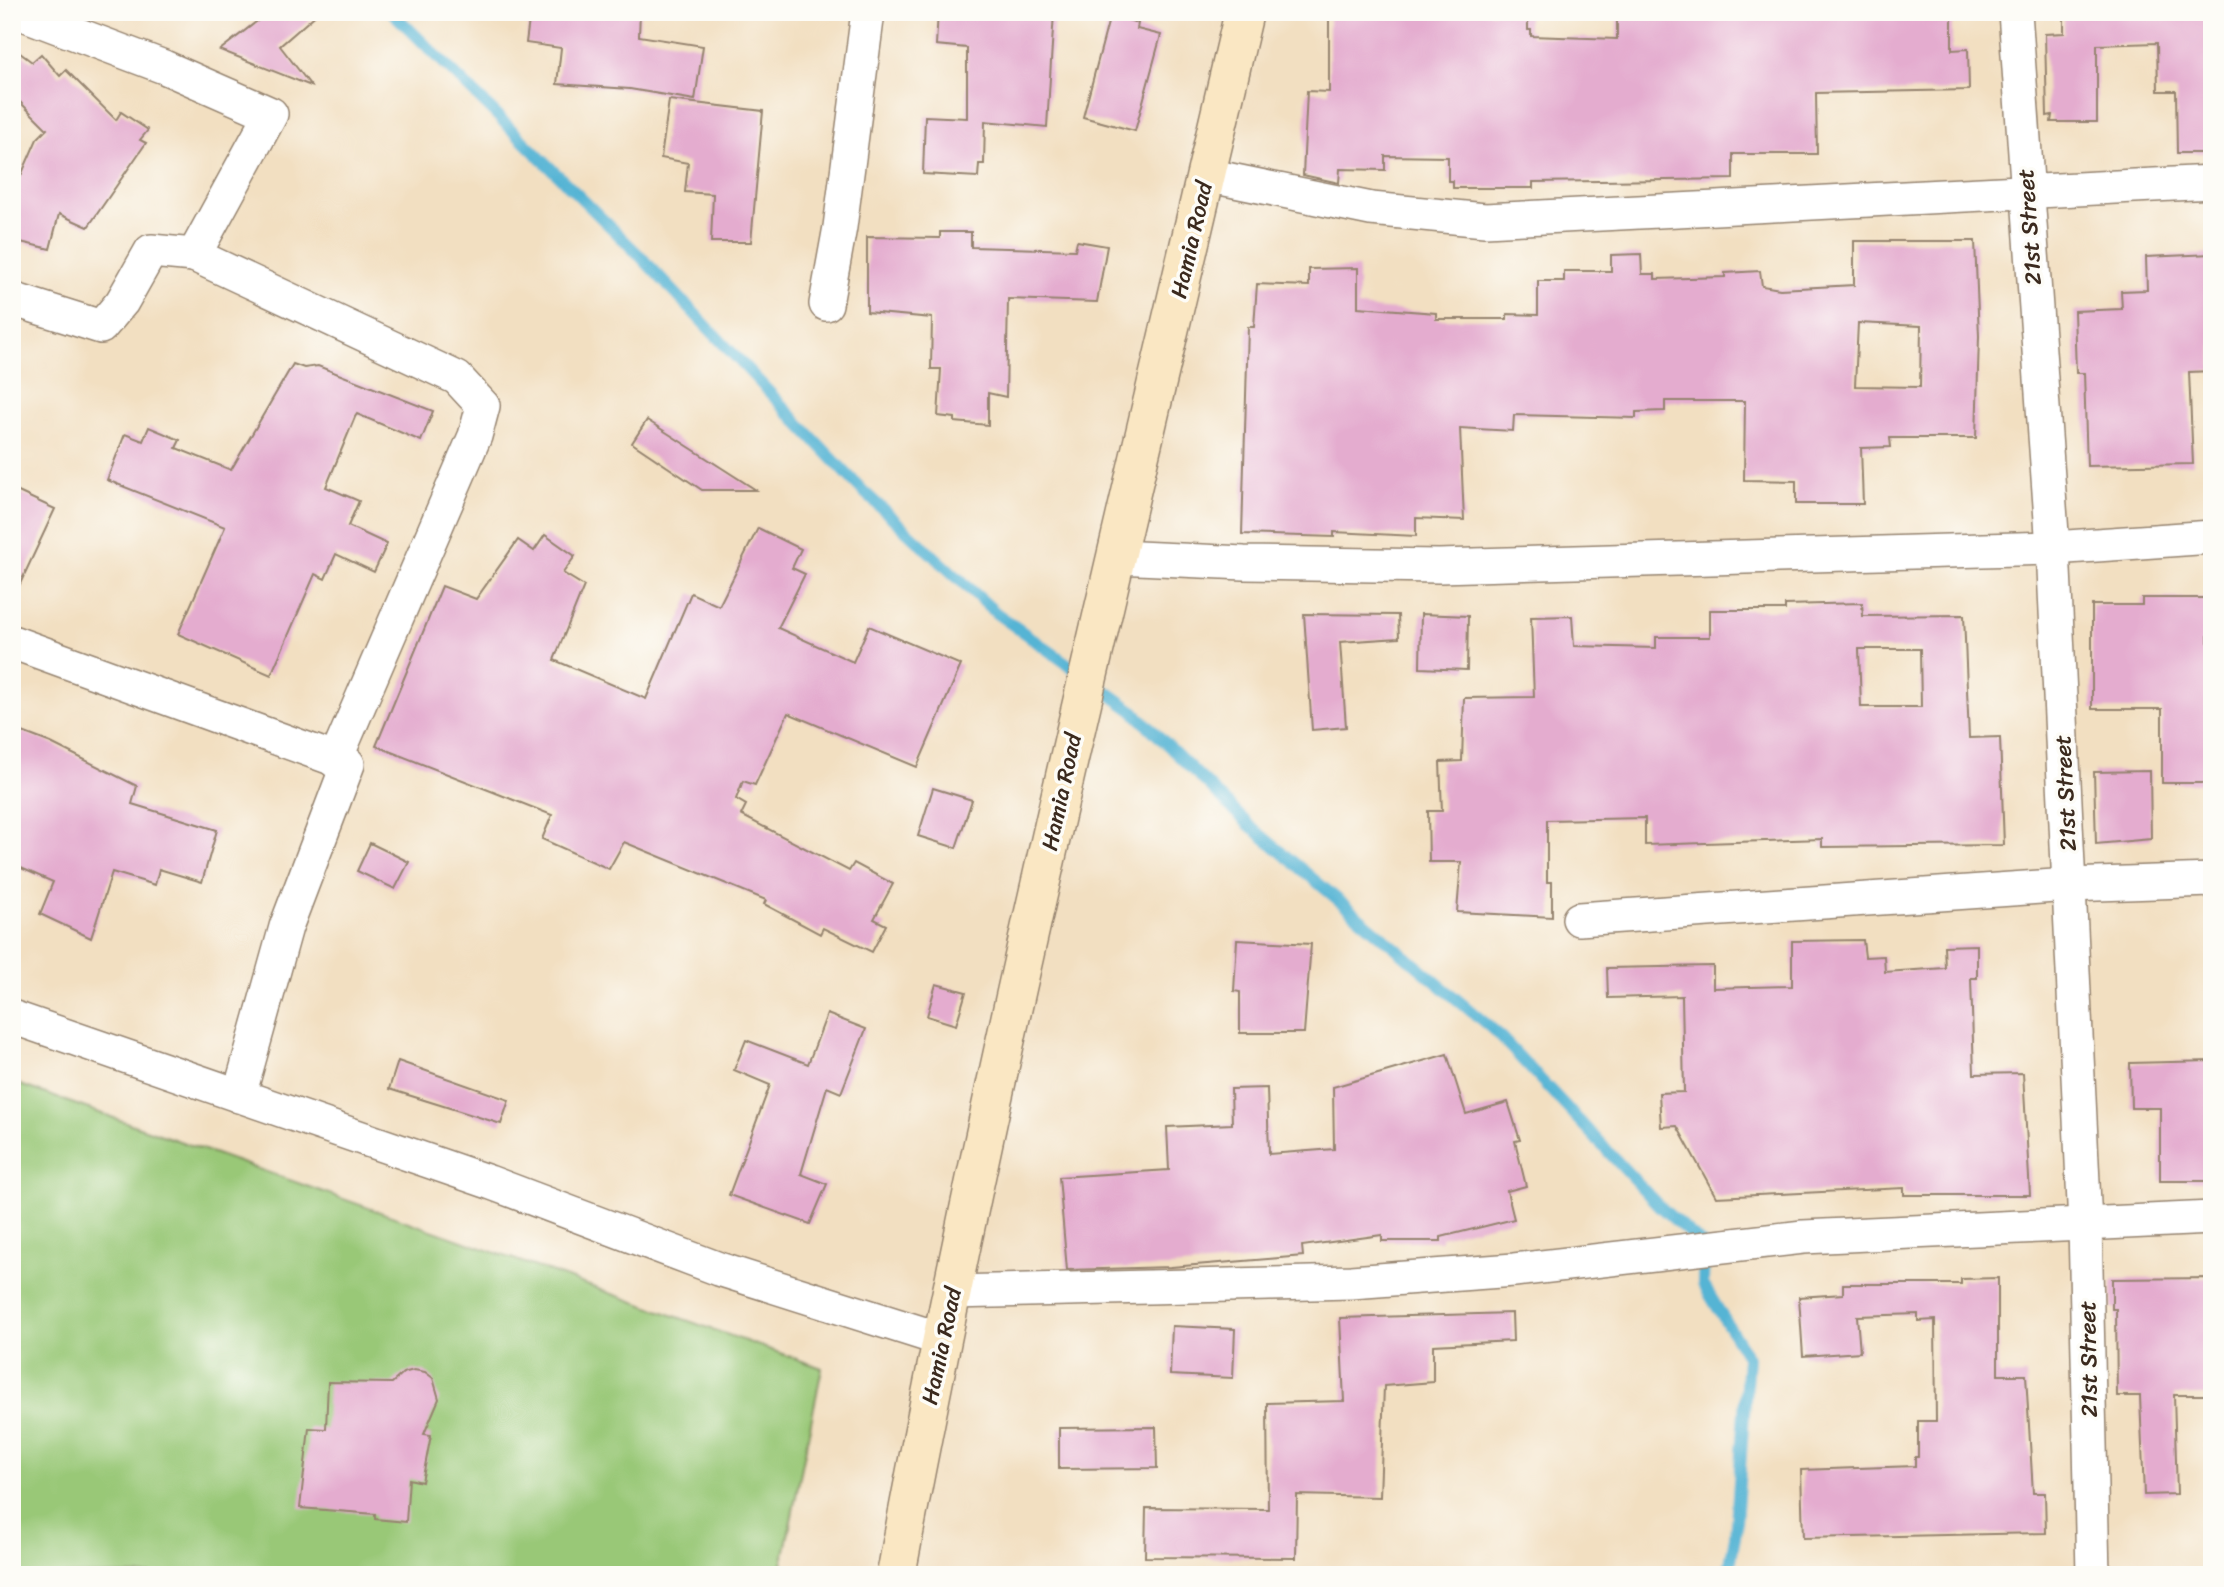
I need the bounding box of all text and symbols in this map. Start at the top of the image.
street label: 21st Street [2005,167,2054,287]
street label: Hamia Road [1158,176,1225,303]
street label: Hamia Road [1029,728,1094,854]
street label: 21st Street [2042,734,2089,852]
street label: Hamia Road [909,1282,974,1408]
street label: 21st Street [2067,1300,2110,1418]

